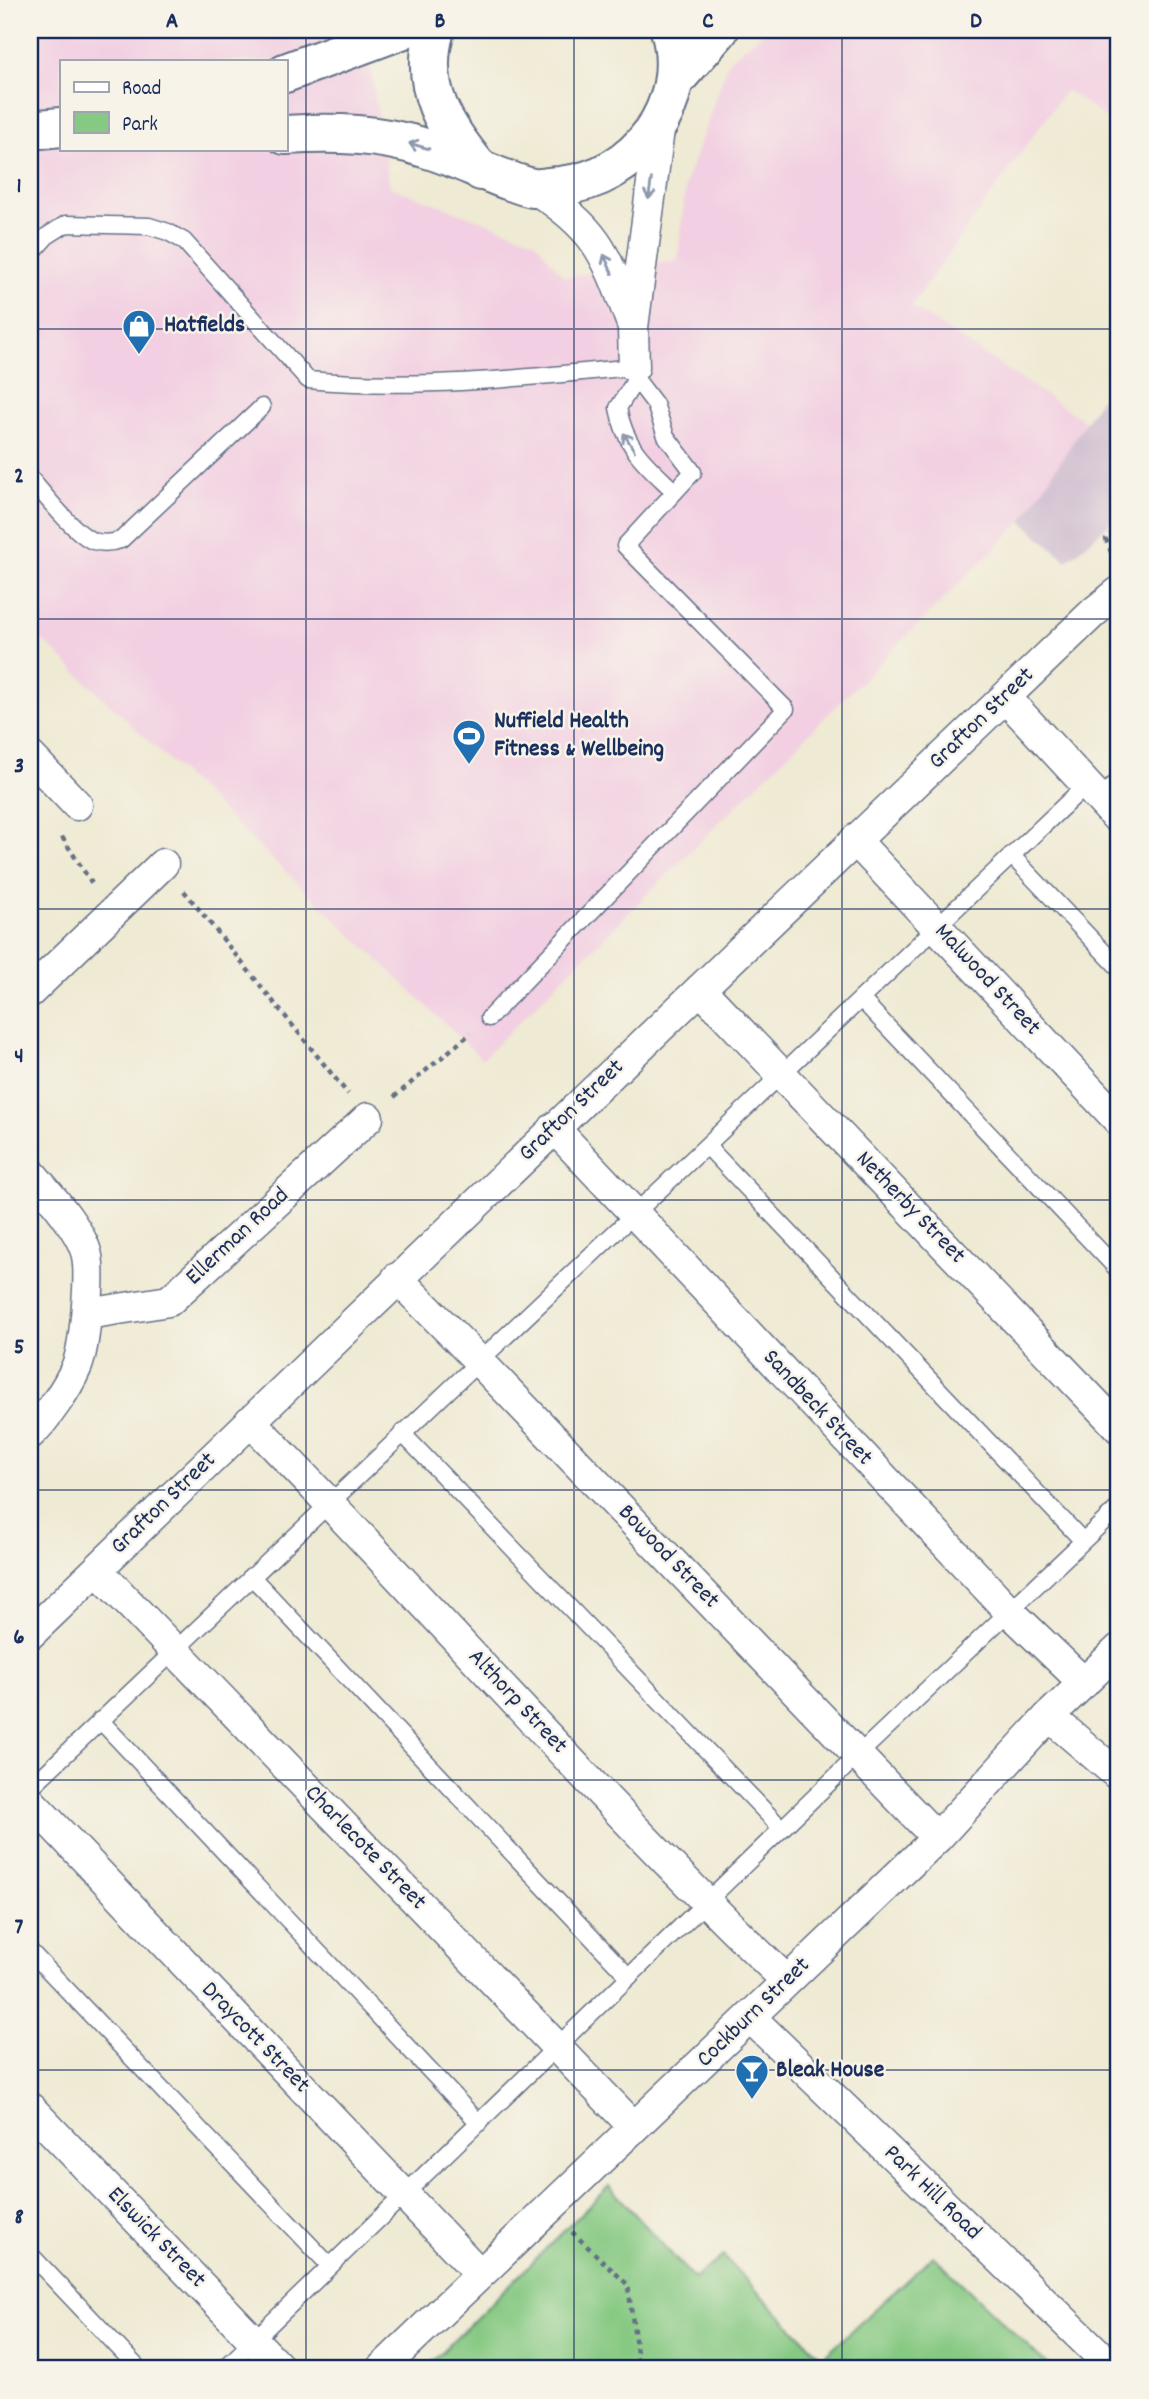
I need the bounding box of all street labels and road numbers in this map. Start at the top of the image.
street label: Grafton Street [922,660,1043,778]
street label: Malwood Street [926,916,1048,1044]
street label: Grafton Street [512,1052,633,1170]
street label: Netherby Street [847,1144,973,1272]
street label: Ellerman Road [179,1180,297,1294]
street label: Sandbeck Street [754,1342,880,1474]
street label: Grafton Street [104,1445,225,1563]
street label: Bowood Street [609,1497,727,1617]
street label: Althorp Street [459,1642,575,1762]
street label: Charlecote Street [296,1778,434,1918]
street label: Cockburn Street [689,1950,819,2076]
street label: Draycott Street [193,1974,317,2102]
street label: Park Hill Road [875,2137,989,2249]
street label: Elswick Street [99,2179,213,2297]

